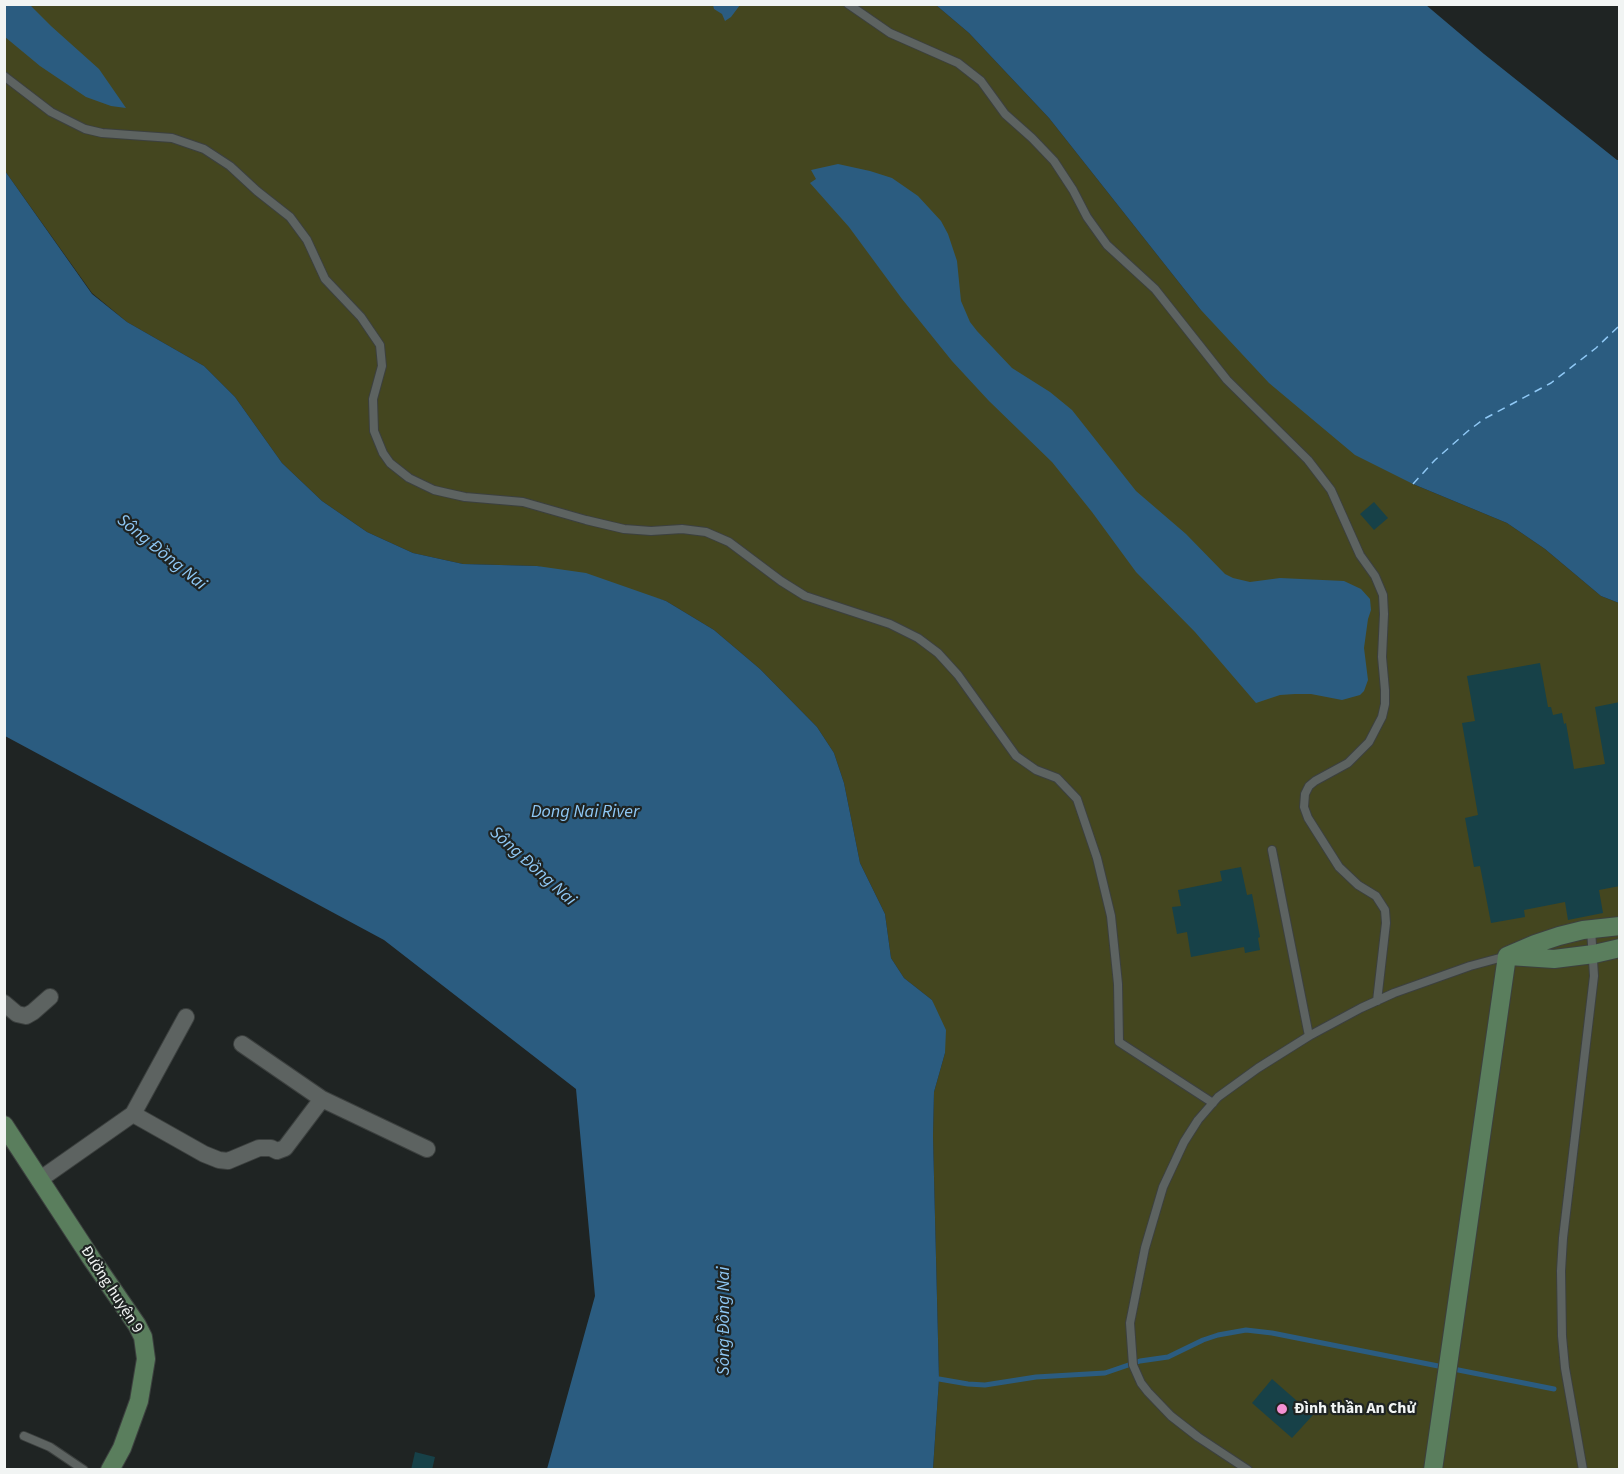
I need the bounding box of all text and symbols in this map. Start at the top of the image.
water label: Sông Đồng Nai [112,510,210,596]
water label: Dong Nai River [531,802,639,824]
water label: Sông Đồng Nai [484,823,580,911]
street label: Đường huyện 9 [76,1243,146,1337]
water label: Sông Đồng Nai [714,1267,736,1375]
place label: Đình thần An Chử [1294,1399,1415,1419]
marker: Đình thần An Chử [1275,1402,1289,1416]

